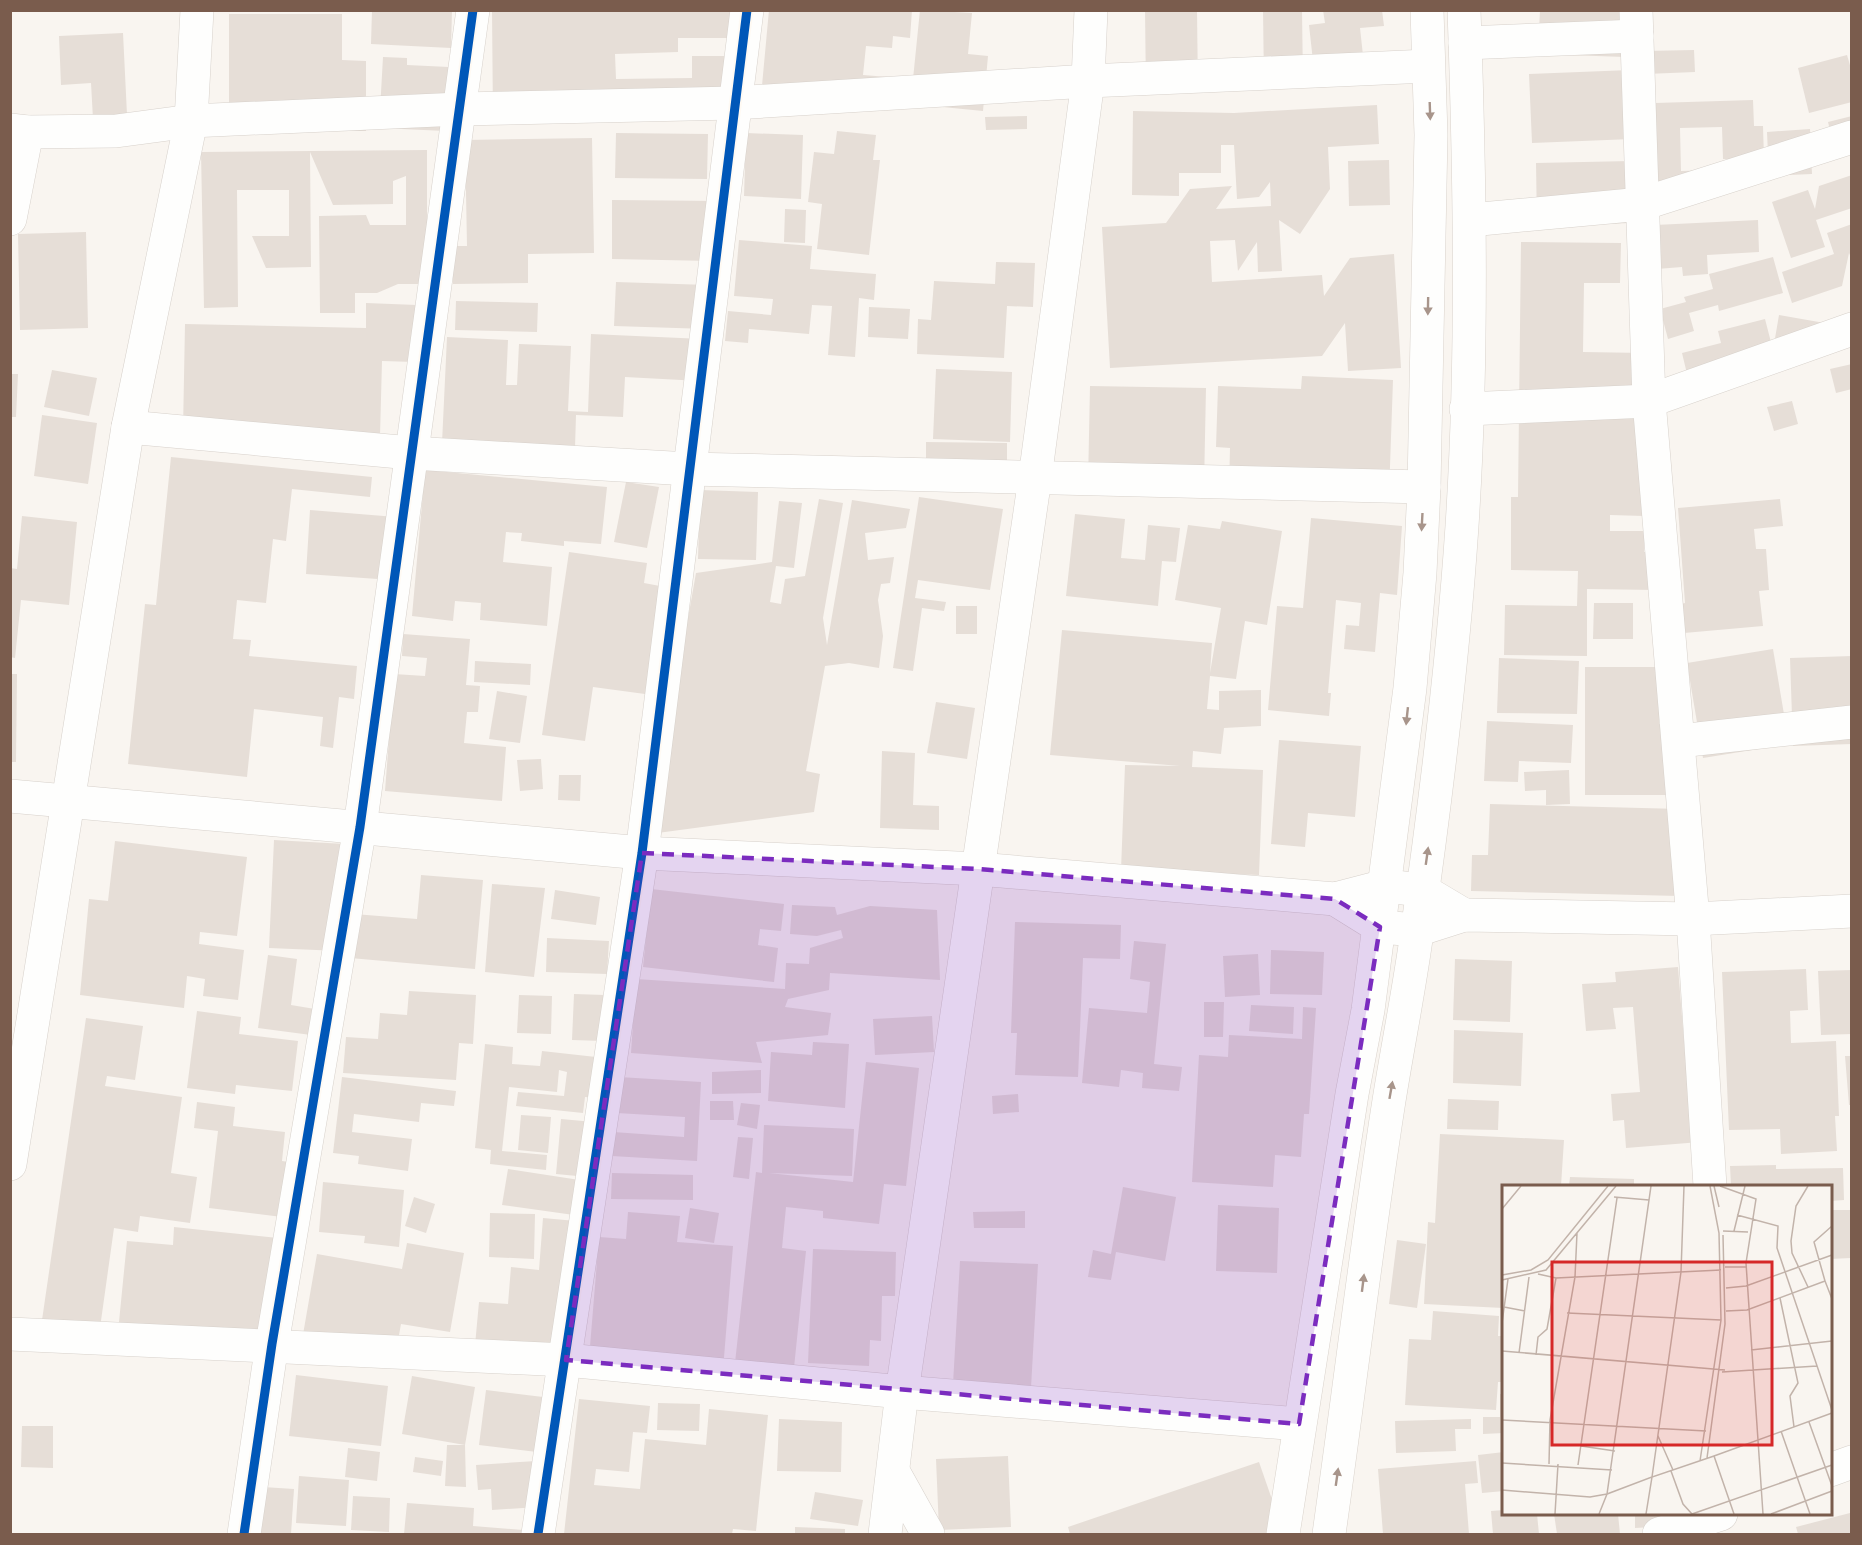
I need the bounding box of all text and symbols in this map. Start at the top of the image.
one-way arrow [1425,101,1435,120]
one-way arrow [1423,296,1433,315]
one-way arrow [1418,512,1427,531]
one-way arrow [1402,707,1411,726]
one-way arrow [1422,846,1431,865]
one-way arrow [1387,1081,1396,1100]
inset map [1502,1185,1832,1515]
one-way arrow [1359,1274,1368,1293]
one-way arrow [1333,1467,1342,1486]

